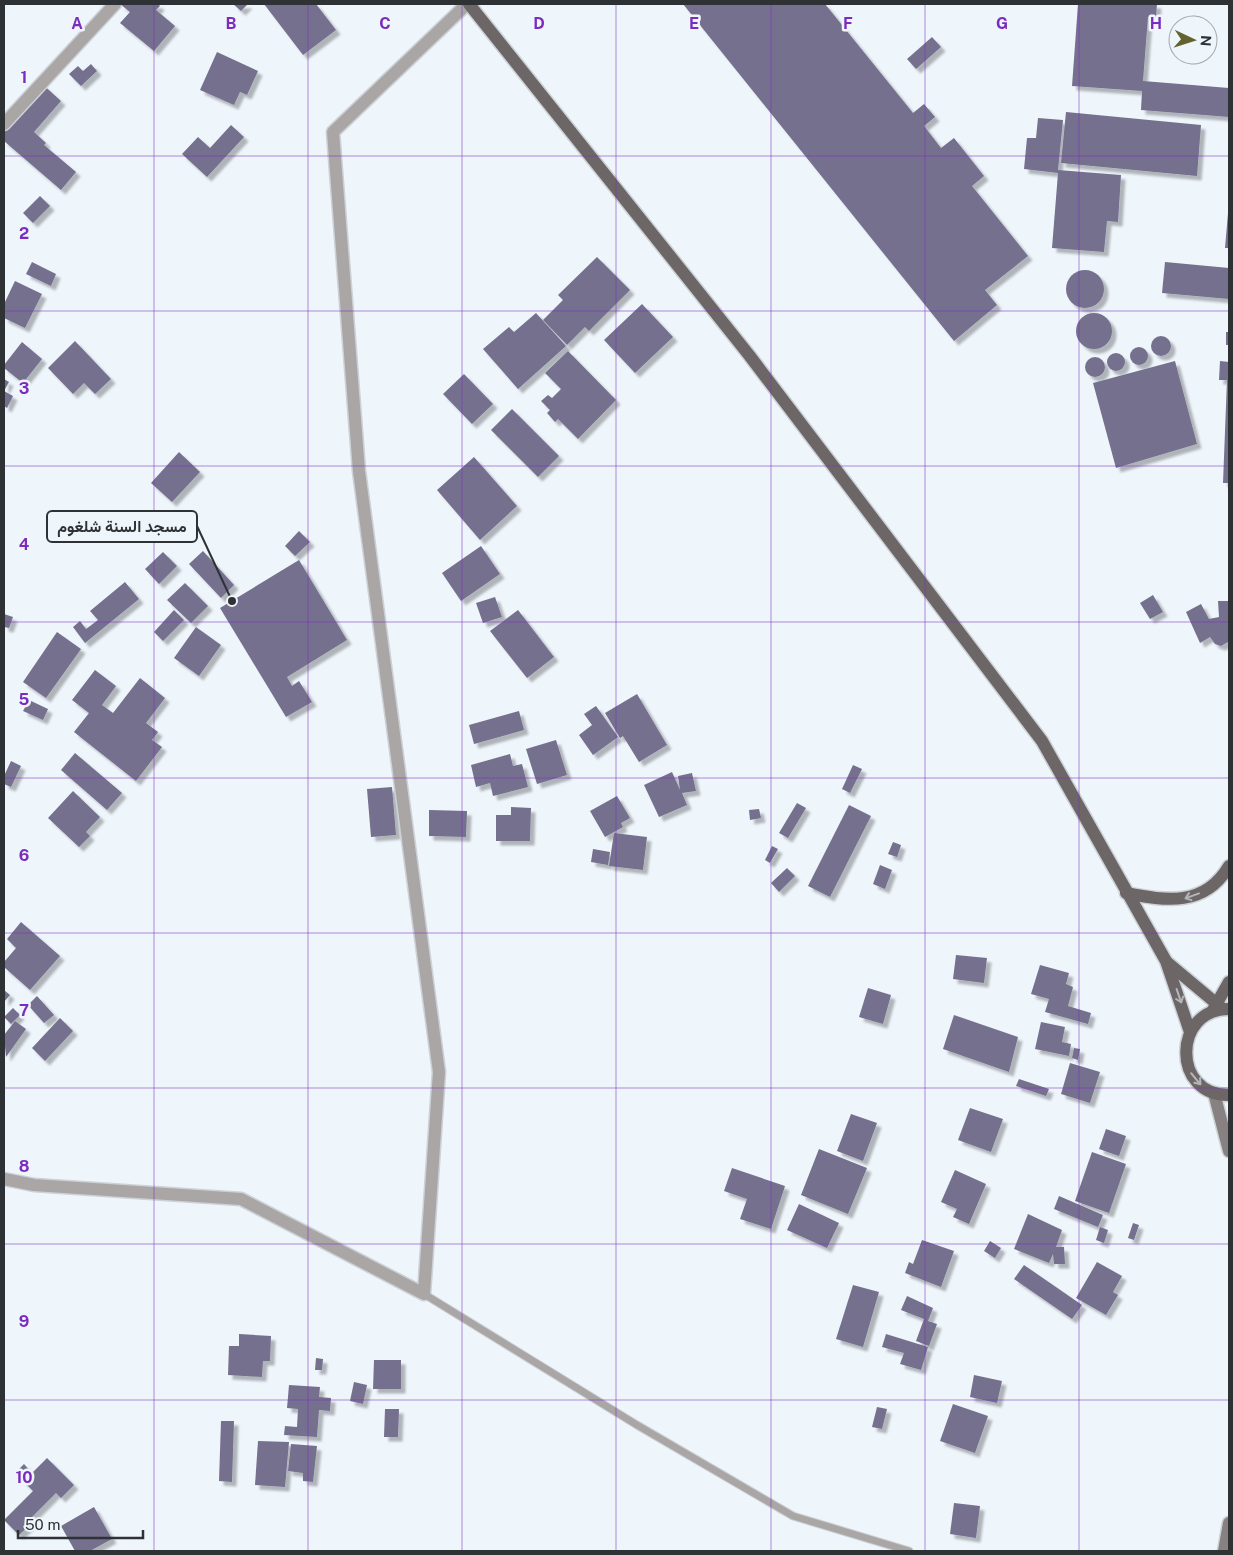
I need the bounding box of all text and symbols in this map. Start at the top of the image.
text: A [71,14,83,33]
text: B [226,14,237,33]
text: C [379,14,391,33]
text: D [533,14,545,33]
text: E [689,14,699,33]
text: F [843,14,853,33]
text: G [996,14,1008,33]
text: H [1150,14,1162,33]
north arrow [1168,15,1218,65]
text: N [1198,35,1214,47]
text: 1 [21,68,27,87]
text: 2 [19,224,29,243]
text: 3 [19,379,29,398]
callout: مسجد السنة شلغوم [47,511,197,542]
text: مسجد السنة شلغوم [57,517,187,537]
text: 4 [19,535,30,554]
text: 5 [19,690,30,709]
text: 6 [19,846,29,865]
one-way arrow [1185,892,1200,901]
one-way arrow [1175,988,1184,1004]
text: 7 [19,1001,29,1020]
one-way arrow [1190,1072,1201,1085]
text: 8 [19,1157,30,1176]
text: 9 [19,1312,29,1331]
text: 10 [15,1468,33,1487]
scale bar [18,1508,142,1540]
text: 50 m [25,1516,60,1533]

